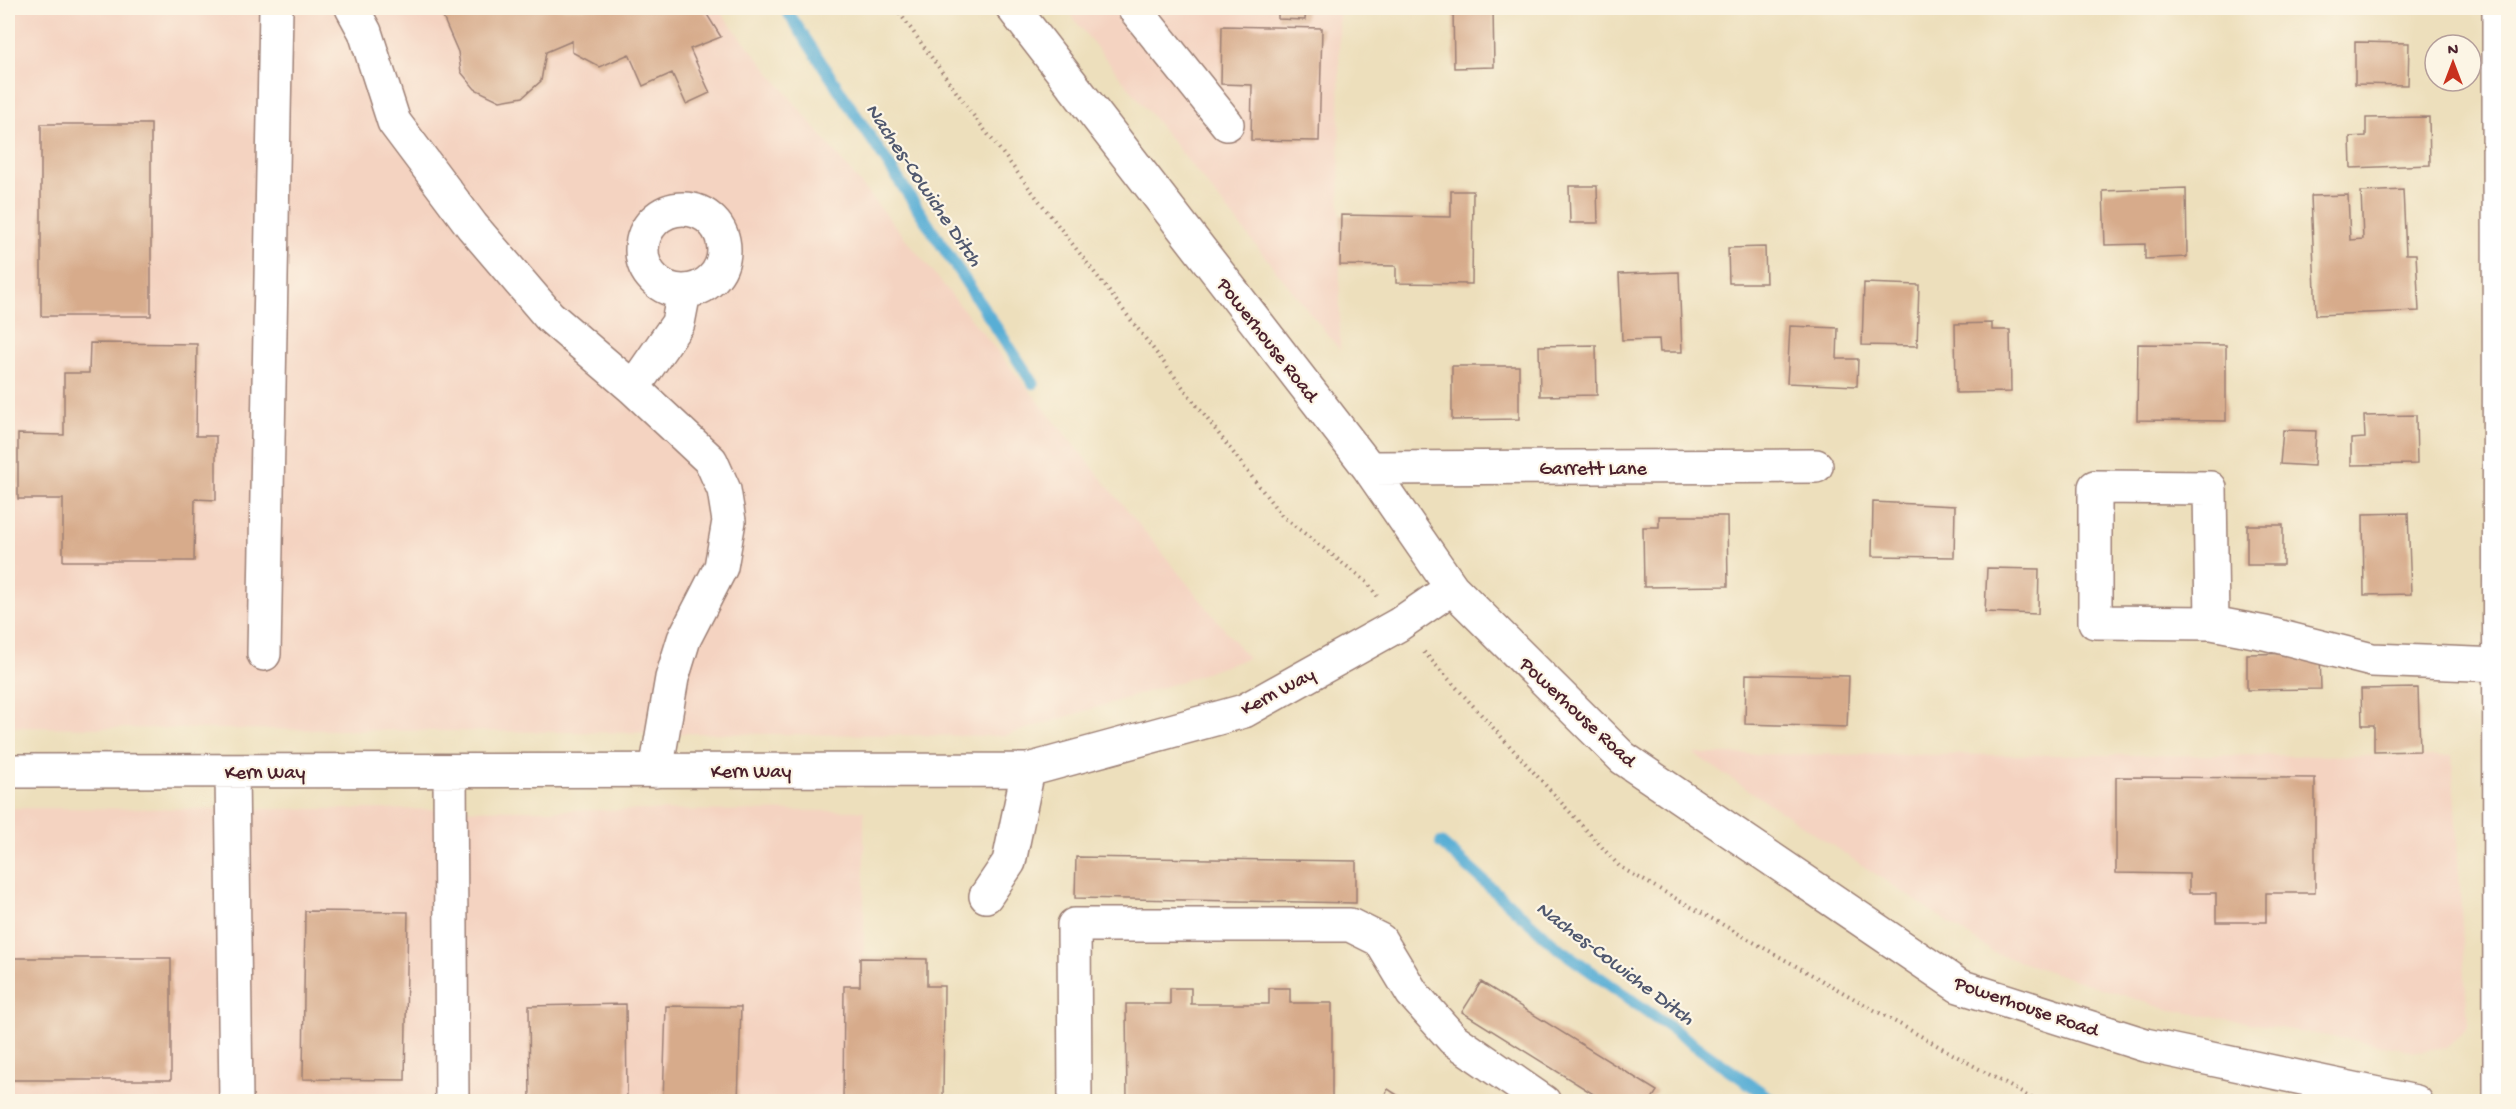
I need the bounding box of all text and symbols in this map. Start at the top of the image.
north arrow [2423,33,2483,93]
text: N [2448,42,2459,61]
water label: Naches-Cowiche Ditch [858,100,986,273]
street label: Powerhouse Road [1210,274,1323,409]
street label: Garrett Lane [1539,459,1647,482]
street label: Powerhouse Road [1513,653,1641,775]
street label: Kern Way [1238,664,1320,722]
street label: Kern Way [711,762,791,785]
street label: Kern Way [225,763,305,786]
water label: Naches-Cowiche Ditch [1530,897,1698,1033]
street label: Powerhouse Road [1950,973,2103,1044]

